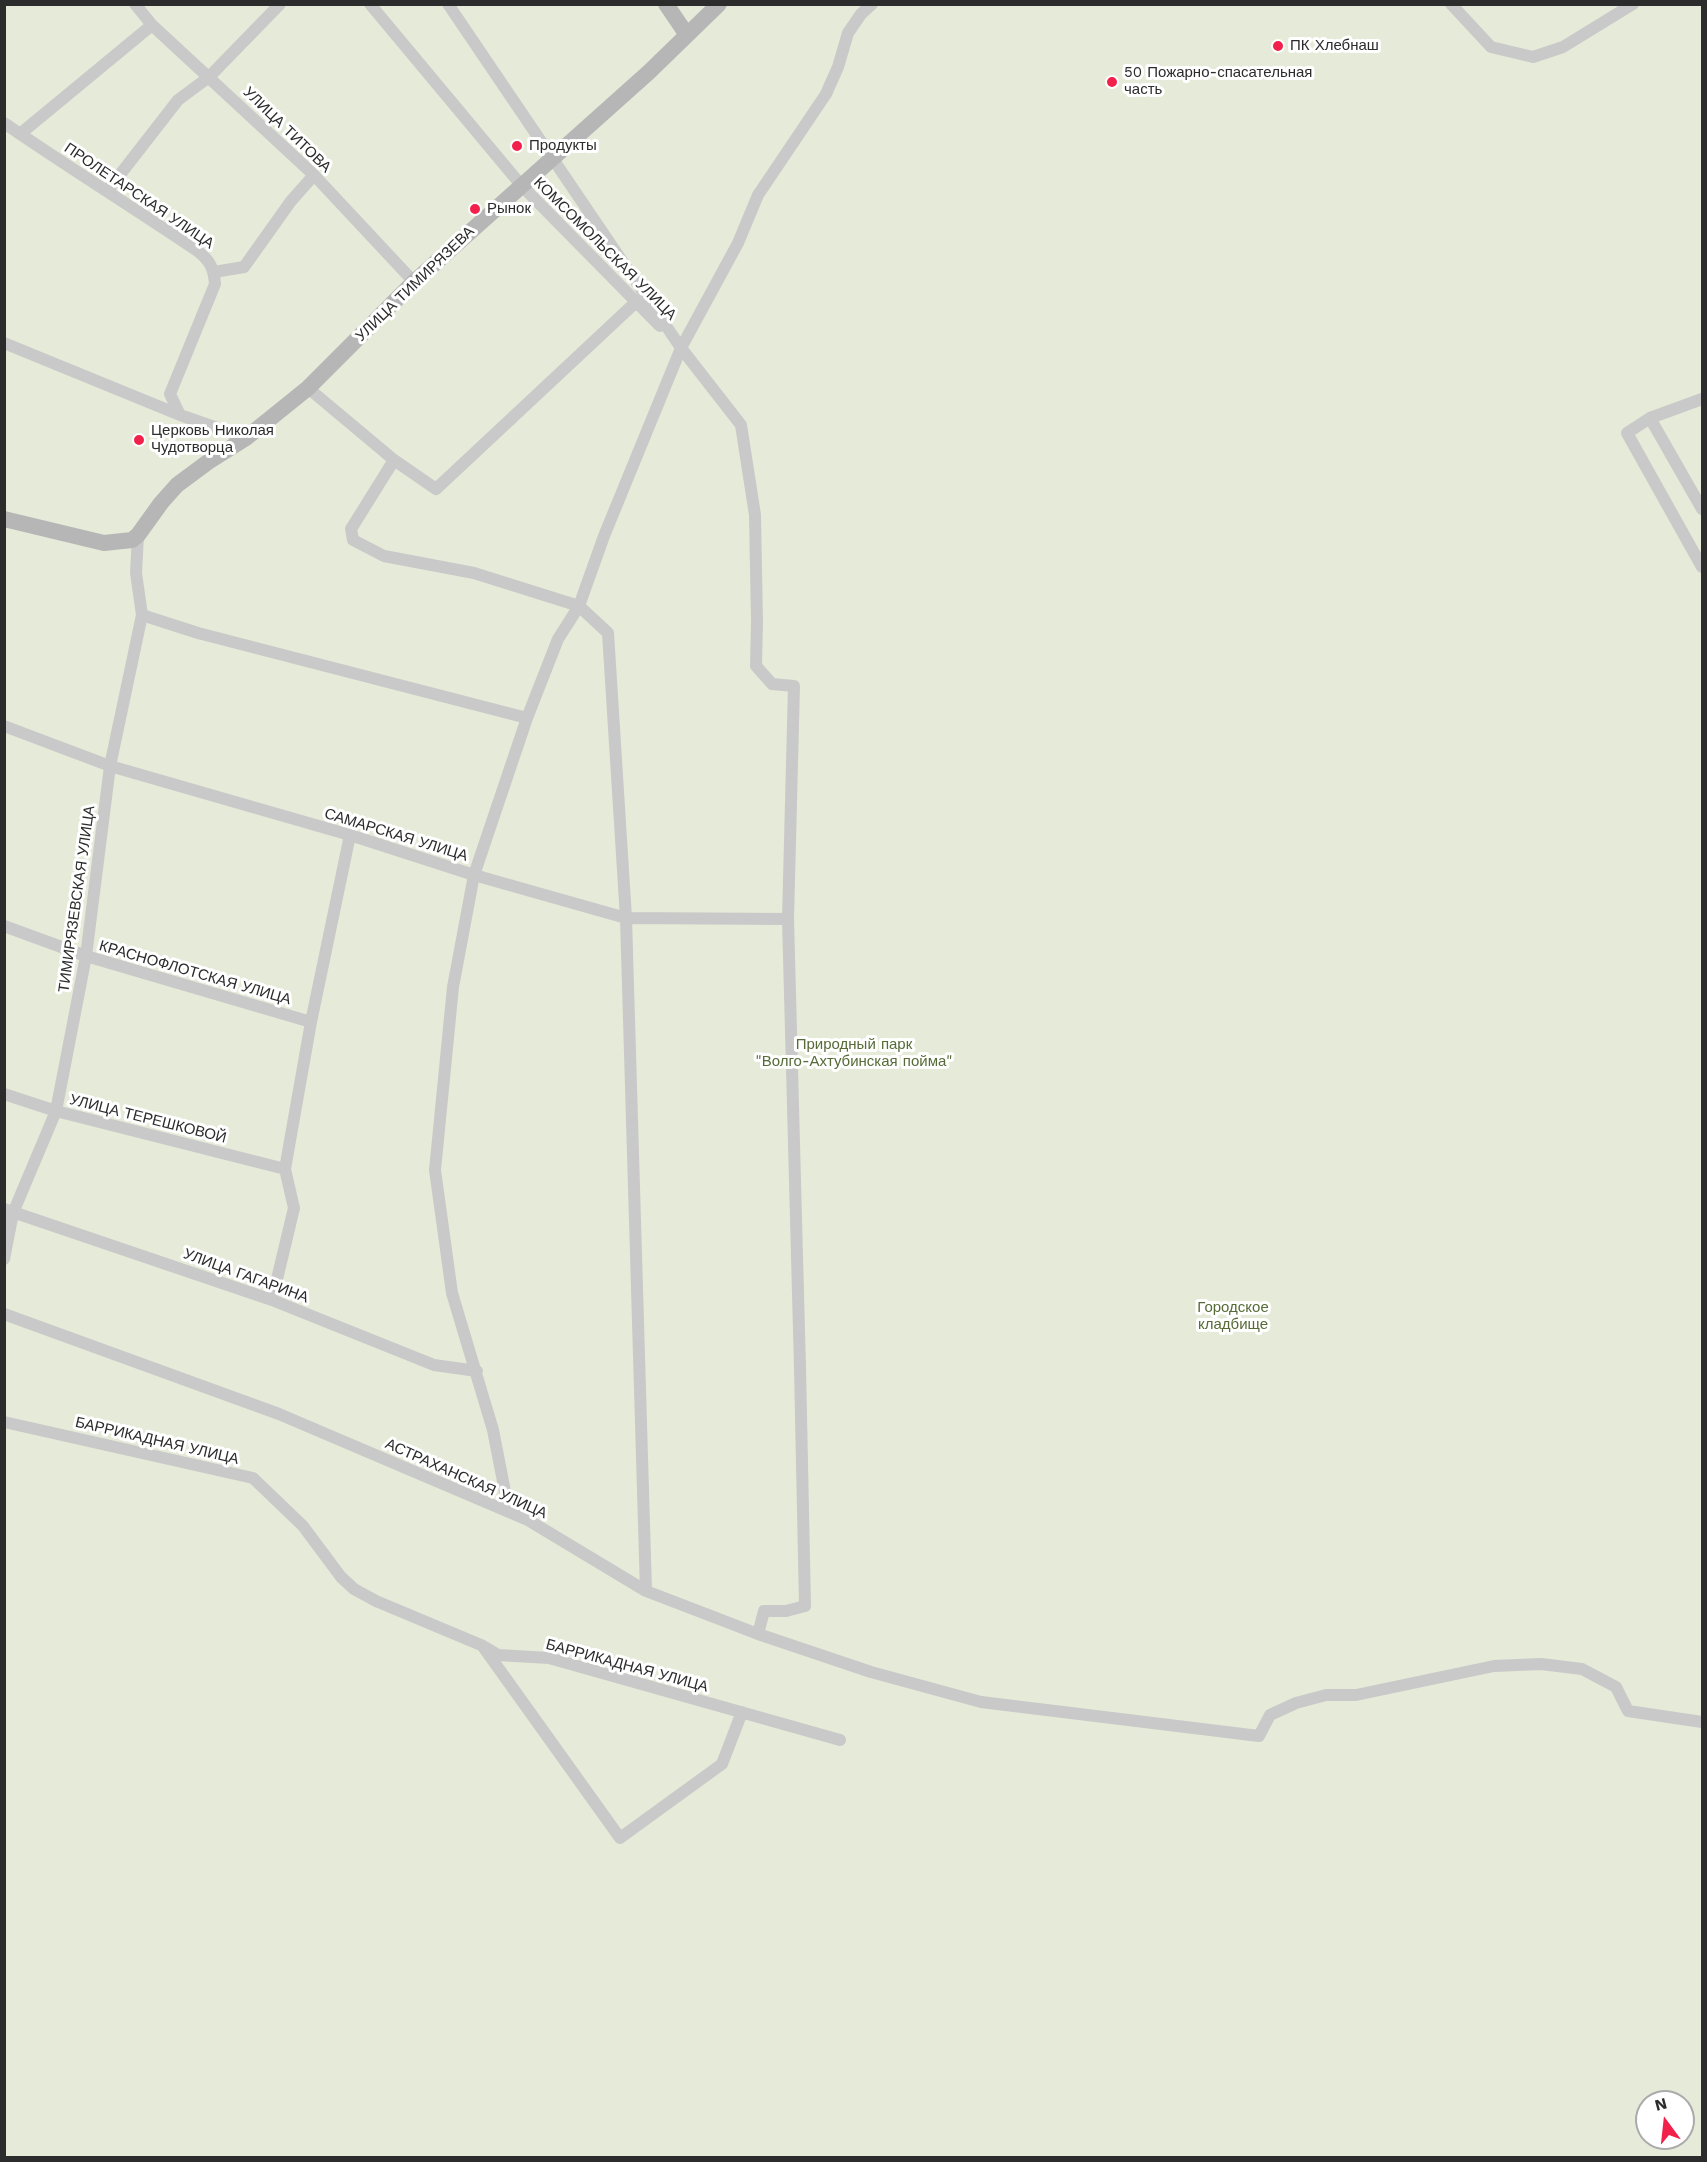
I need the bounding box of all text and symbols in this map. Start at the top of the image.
place label: ПК Хлебнаш [1290,37,1379,55]
marker: ПК Хлебнаш [1271,39,1285,53]
place label: 50 Пожарно-спасательная часть [1124,64,1312,99]
marker: 50 Пожарно-спасательная часть [1105,75,1119,89]
street label: УЛИЦА ТИТОВА [239,83,335,177]
place label: Продукты [529,137,597,155]
street label: ПРОЛЕТАРСКАЯ УЛИЦА [61,139,217,253]
marker: Продукты [510,139,524,153]
street label: КОМСОМОЛЬСКАЯ УЛИЦА [530,174,680,324]
place label: Рынок [487,200,531,218]
marker: Рынок [468,202,482,216]
street label: УЛИЦА ТИМИРЯЗЕВА [352,223,478,345]
place label: Церковь Николая Чудотворца [151,422,274,457]
marker: Церковь Николая Чудотворца [132,433,146,447]
street label: ТИМИРЯЗЕВСКАЯ УЛИЦА [55,804,99,994]
street label: САМАРСКАЯ УЛИЦА [322,805,470,865]
street label: КРАСНОФЛОТСКАЯ УЛИЦА [97,937,293,1009]
park label: Природный парк "Волго-Ахтубинская пойма" [756,1036,952,1071]
street label: УЛИЦА ТЕРЕШКОВОЙ [68,1091,228,1147]
street label: УЛИЦА ГАГАРИНА [181,1245,311,1307]
park label: Городское кладбище [1197,1299,1269,1334]
street label: БАРРИКАДНАЯ УЛИЦА [73,1413,241,1469]
street label: АСТРАХАНСКАЯ УЛИЦА [382,1435,550,1523]
street label: БАРРИКАДНАЯ УЛИЦА [544,1636,710,1696]
north arrow [1635,2090,1695,2150]
text: N [1653,2093,1669,2115]

